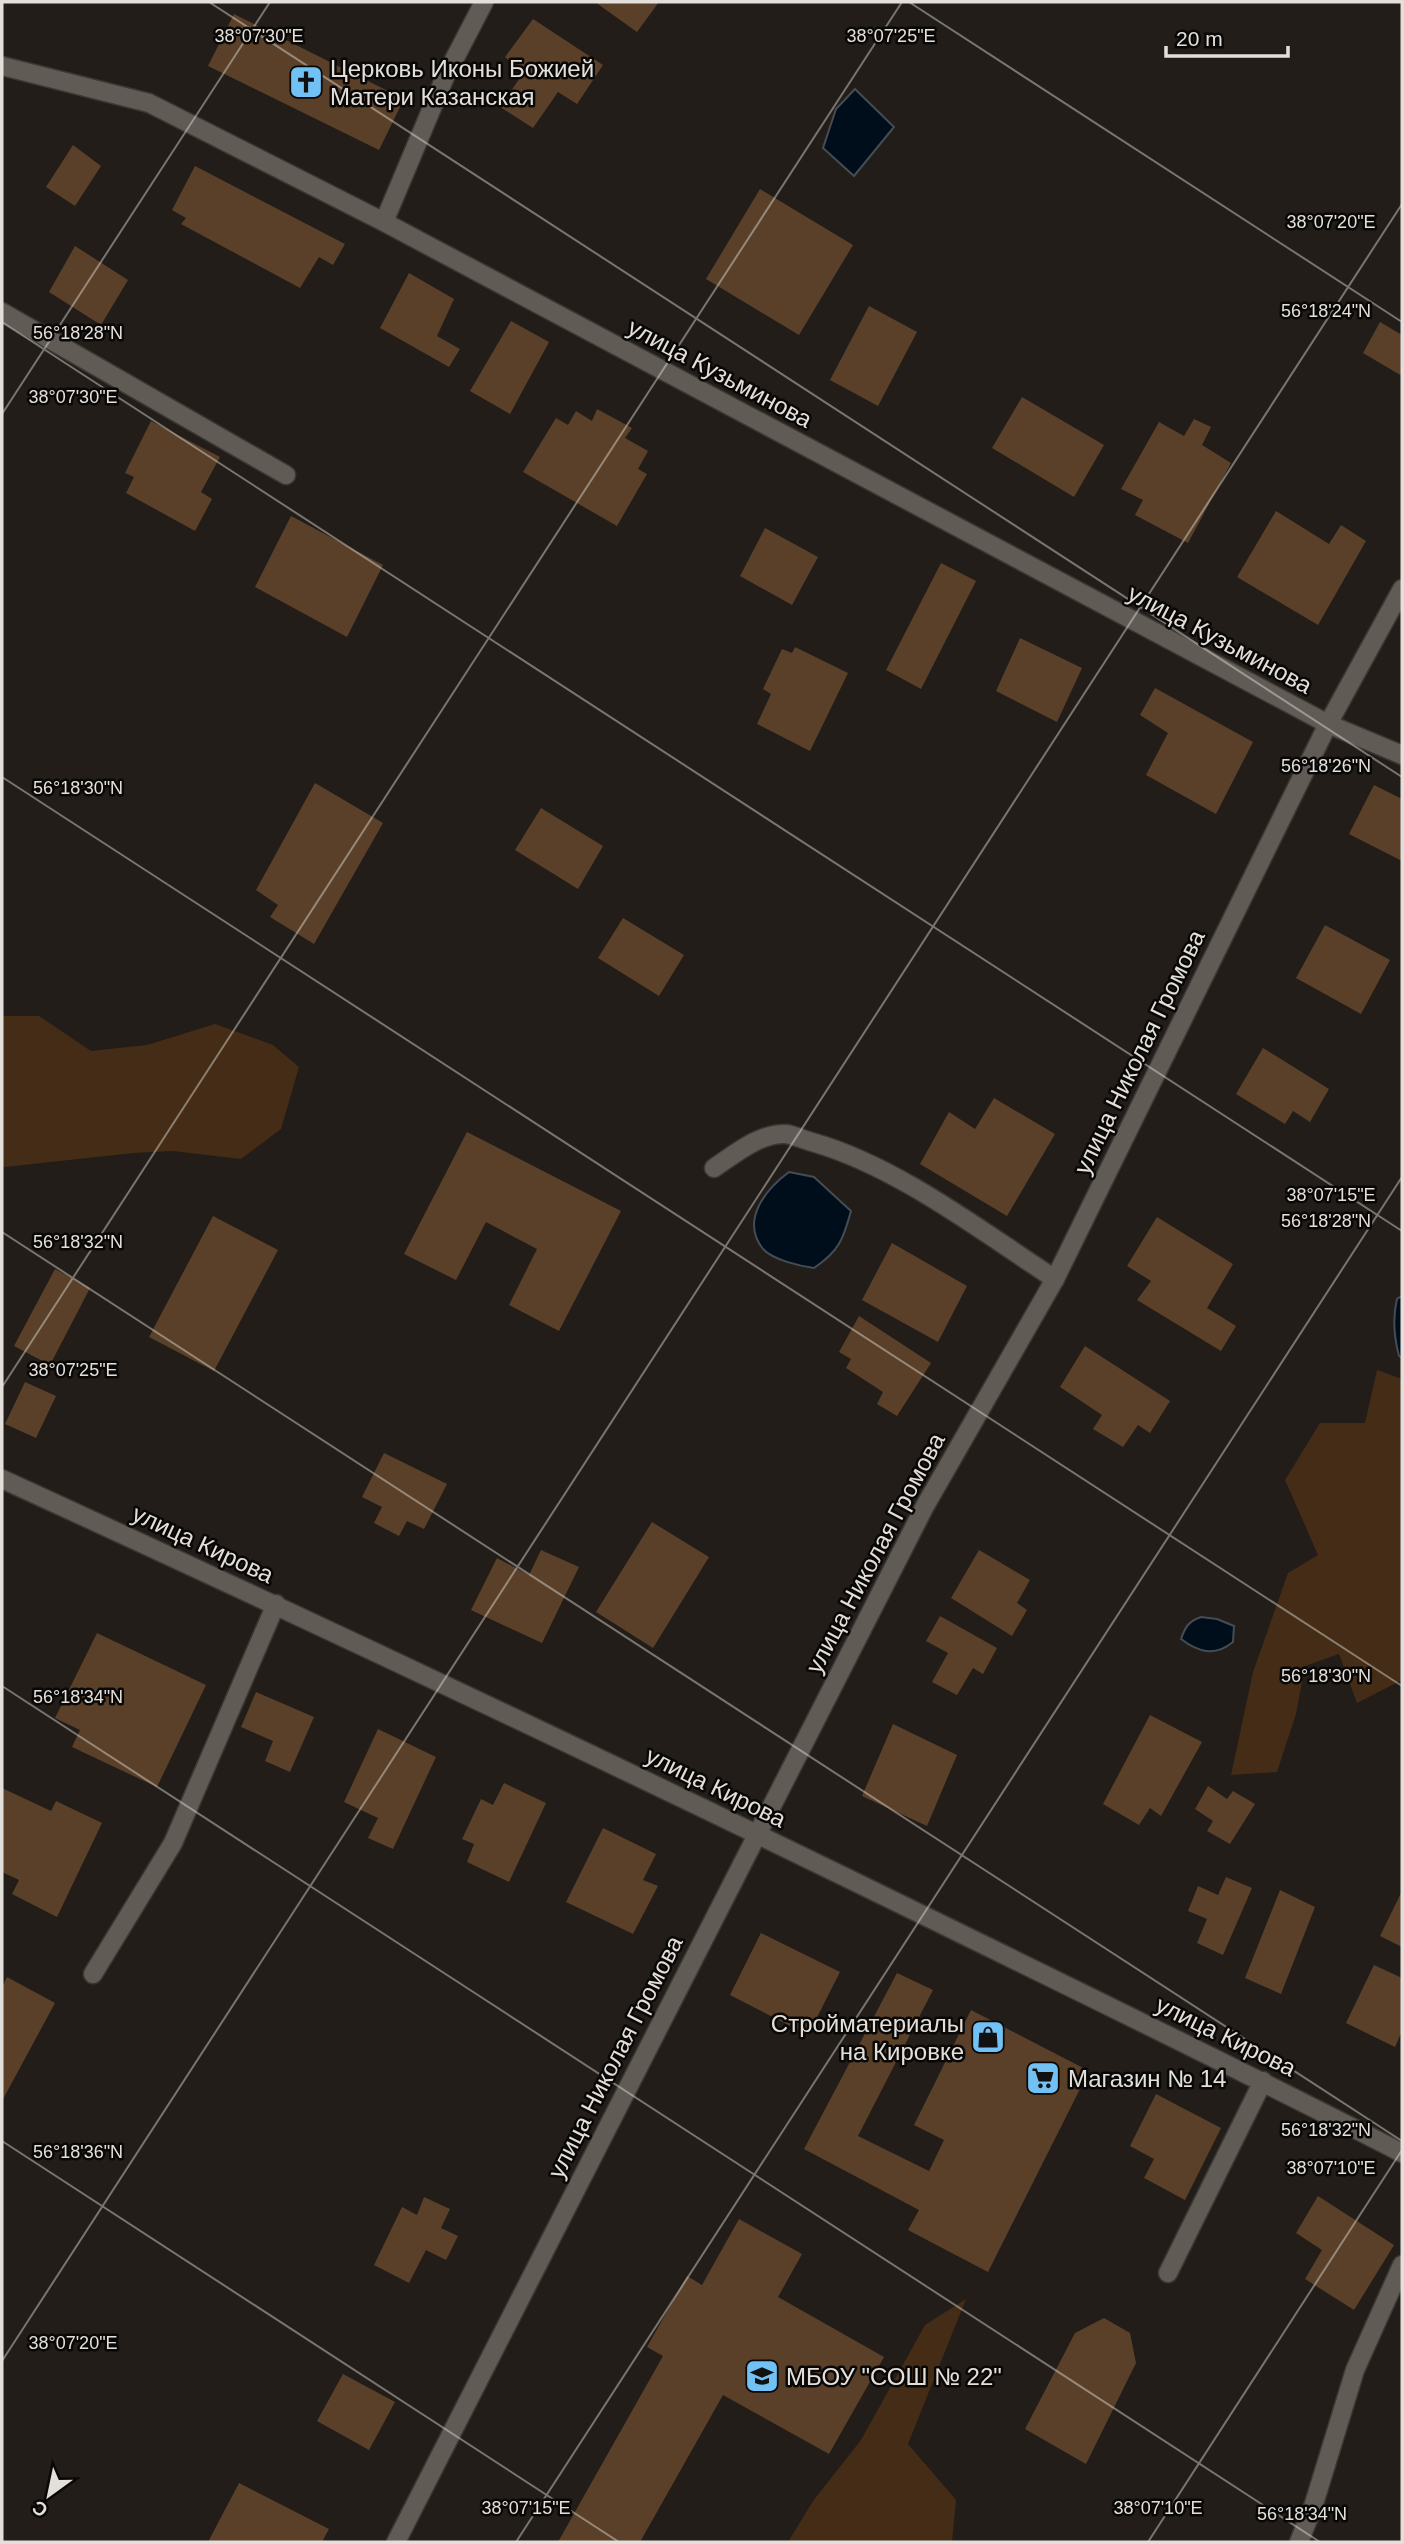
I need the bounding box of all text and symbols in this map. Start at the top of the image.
scale bar [1166,14,1288,58]
text: 38°07'30"E [214,26,304,46]
text: 38°07'25"E [846,26,936,46]
text: 20 m [1176,27,1223,50]
place label: Церковь Иконы Божией Матери Казанская [330,55,594,110]
church icon: Церковь Иконы Божией Матери Казанская [287,63,325,101]
text: 38°07'20"E [1286,212,1376,232]
text: 56°18'24"N [1281,301,1371,321]
street label: улица Кузьминова [623,313,817,433]
text: 56°18'28"N [33,323,123,343]
text: 38°07'30"E [28,387,118,407]
street label: улица Кузьминова [1123,579,1317,699]
text: 56°18'26"N [1281,756,1371,776]
text: 56°18'30"N [33,778,123,798]
street label: улица Николая Громова [1068,925,1210,1178]
text: 38°07'15"E [1286,1185,1376,1205]
text: 56°18'28"N [1281,1211,1371,1231]
text: 56°18'32"N [33,1232,123,1252]
text: 38°07'25"E [28,1360,118,1380]
street label: улица Николая Громова [800,1428,950,1678]
street label: улица Кирова [128,1500,278,1589]
text: 56°18'30"N [1281,1666,1371,1686]
text: 56°18'34"N [33,1687,123,1707]
street label: улица Кирова [642,1741,791,1833]
street label: улица Николая Громова [542,1931,688,2183]
street label: улица Кирова [1152,1990,1301,2082]
place label: Стройматериалы на Кировке [771,2010,964,2065]
shop icon: Стройматериалы на Кировке [969,2018,1007,2056]
supermarket icon: Магазин № 14 [1024,2059,1062,2097]
place label: Магазин № 14 [1068,2065,1226,2092]
text: 56°18'32"N [1281,2120,1371,2140]
text: 56°18'36"N [33,2142,123,2162]
text: 38°07'10"E [1286,2158,1376,2178]
text: 38°07'20"E [28,2333,118,2353]
school or university icon: МБОУ "СОШ № 22" [743,2357,781,2395]
place label: МБОУ "СОШ № 22" [786,2363,1002,2390]
north arrow [14,2460,84,2530]
text: С [28,2496,51,2521]
text: 38°07'15"E [481,2498,571,2518]
text: 38°07'10"E [1113,2498,1203,2518]
text: 56°18'34"N [1257,2504,1347,2524]

